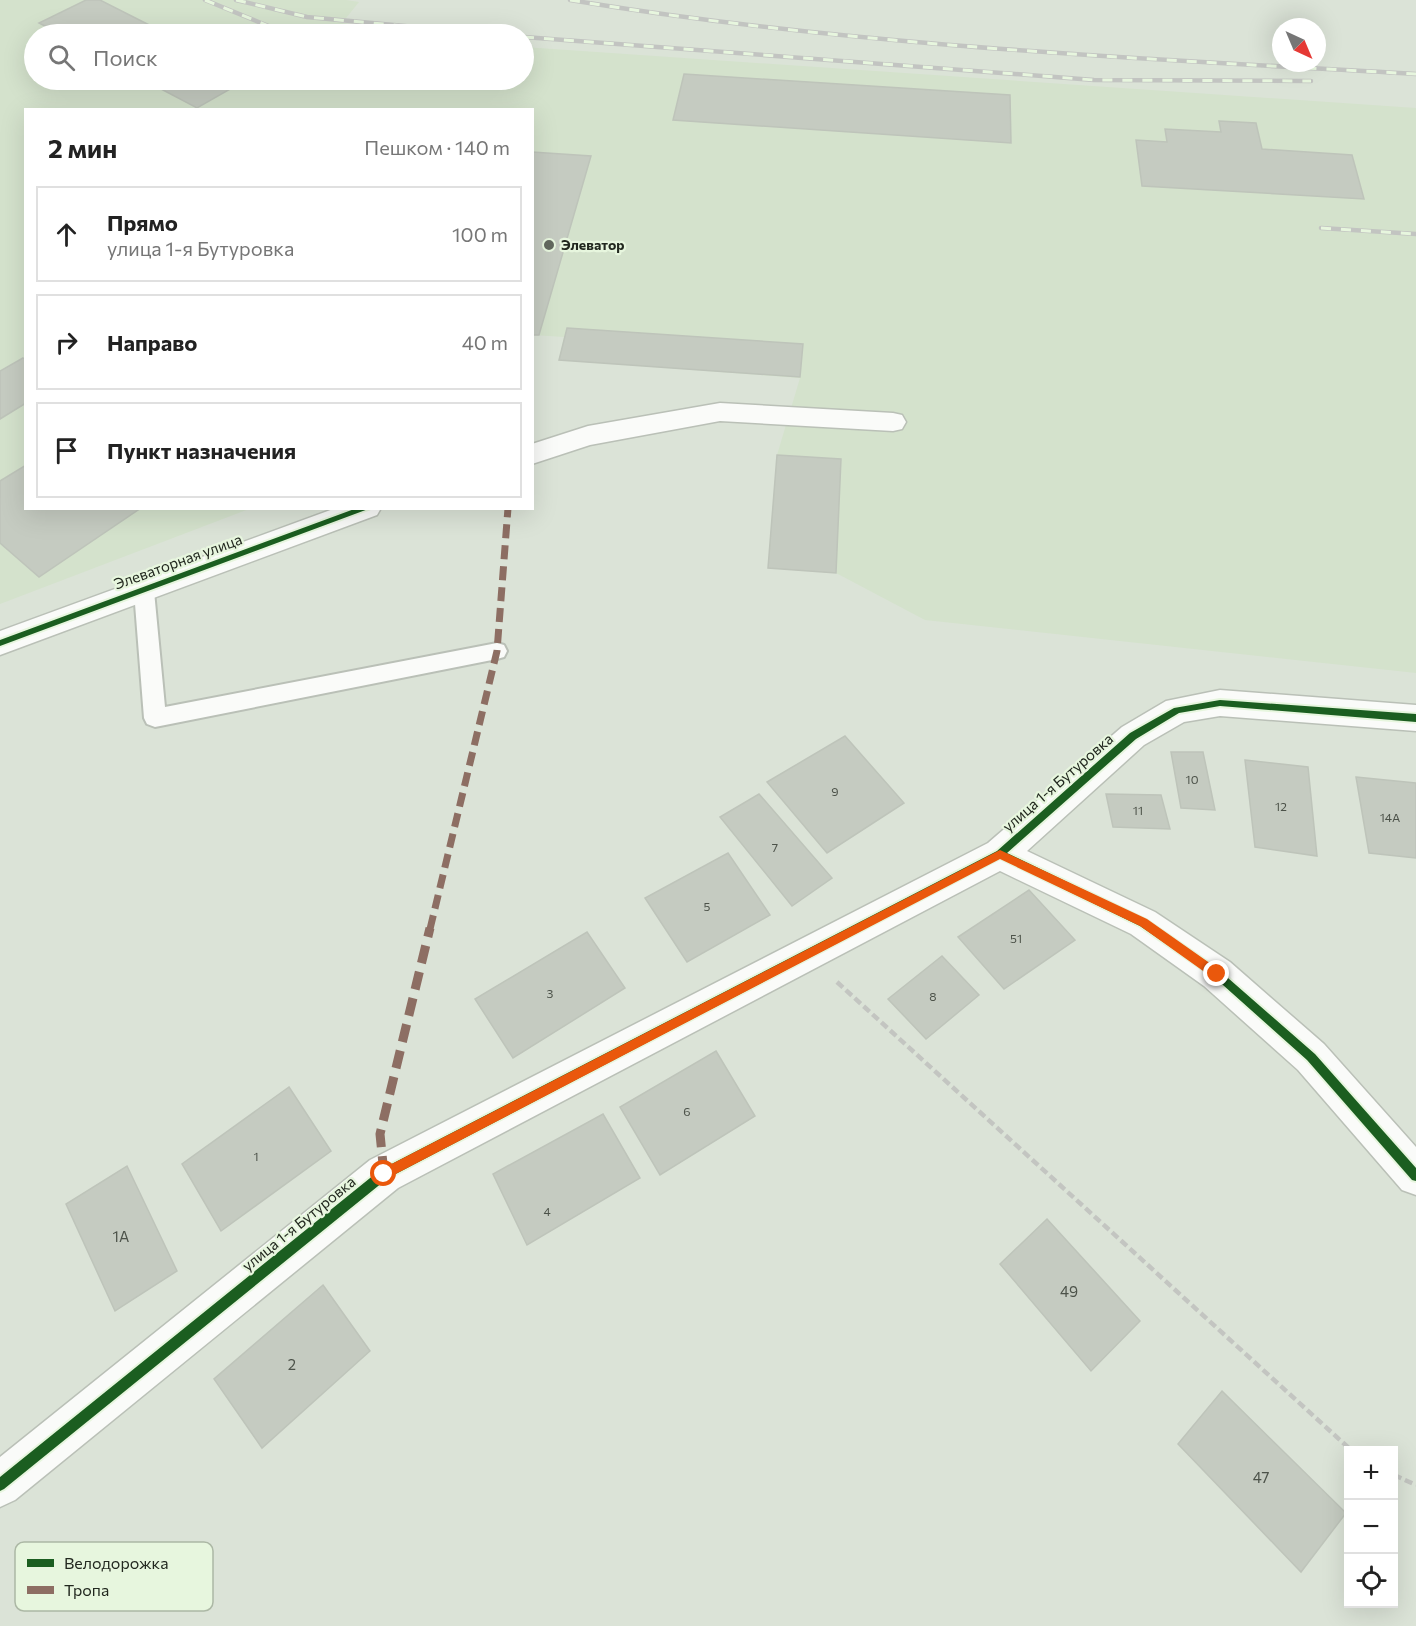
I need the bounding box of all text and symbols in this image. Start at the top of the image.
north arrow [1272,18,1326,72]
search box [24,24,534,90]
icon: search [45,41,78,74]
text: Поиск [93,44,158,71]
text: 2 мин [48,132,117,163]
text: Пешком · 140 m [364,135,510,159]
text: Прямо [107,209,178,236]
icon: ahead [50,218,83,251]
text: 100 m [452,222,508,246]
text: улица 1-я Бутуровка [107,236,294,260]
place label: Элеватор [561,236,625,253]
marker: Элеватор [542,238,556,252]
icon: right [50,326,83,359]
text: Направо [107,329,197,356]
text: 40 m [462,330,508,354]
icon: arrive [50,434,83,467]
text: Пункт назначения [107,437,296,464]
street label: Элеваторная улица [111,529,244,593]
street label: улица 1-я Бутуровка [998,729,1116,835]
house number: 10 [1186,772,1199,786]
house number: 9 [831,784,839,798]
house number: 12 [1275,799,1287,813]
house number: 11 [1133,803,1143,817]
house number: 14А [1380,810,1400,824]
house number: 7 [772,840,778,854]
house number: 5 [704,899,711,913]
house number: 51 [1010,931,1022,945]
route end [1203,960,1229,986]
house number: 3 [547,986,554,1000]
house number: 8 [929,989,937,1003]
house number: 6 [683,1104,691,1118]
house number: 1 [253,1149,259,1163]
route start [370,1160,396,1186]
street label: улица 1-я Бутуровка [238,1172,359,1274]
house number: 4 [543,1204,551,1218]
house number: 1А [113,1227,129,1245]
house number: 49 [1060,1282,1078,1300]
house number: 2 [288,1355,296,1373]
map controls [1344,1446,1398,1608]
button: + [1344,1446,1398,1500]
house number: 47 [1253,1468,1269,1486]
button: − [1344,1500,1398,1554]
legend [15,1542,213,1611]
text: Велодорожка [64,1553,168,1572]
button: locate [1344,1554,1398,1608]
text: Тропа [64,1580,109,1599]

